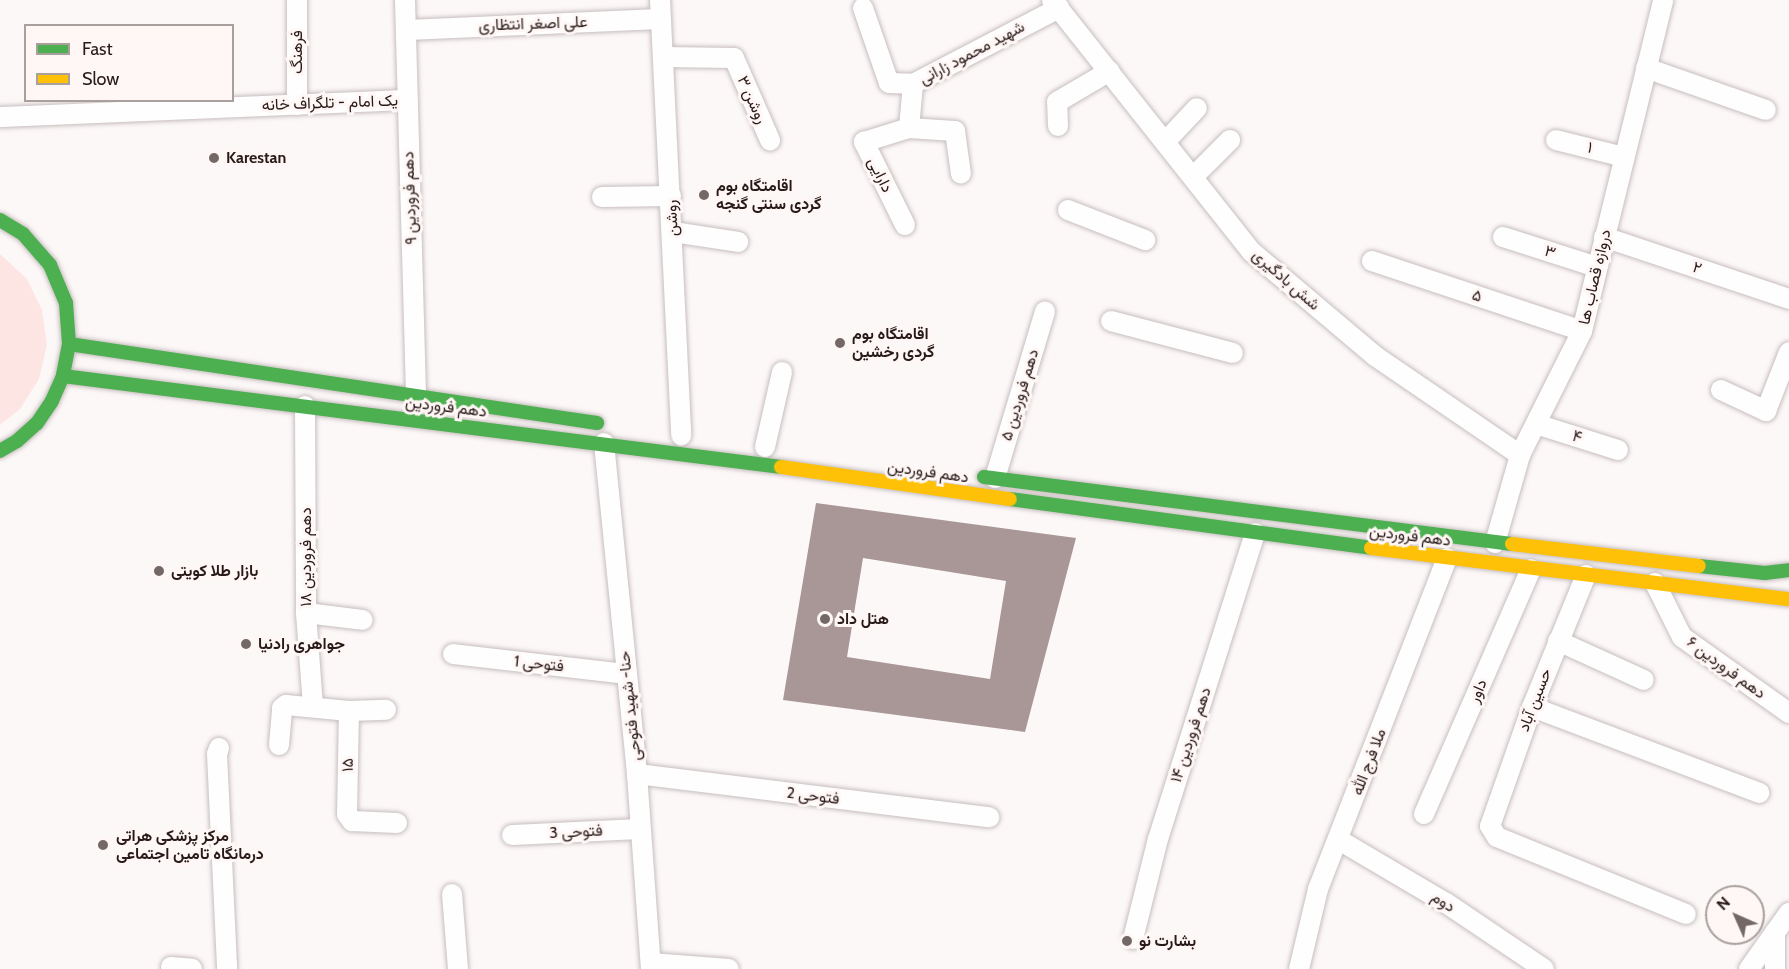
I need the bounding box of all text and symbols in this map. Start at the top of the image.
street label: علی اصغر انتظاری [478,13,588,35]
street label: شهید محمود زارانی [916,17,1028,89]
legend [24,24,234,102]
street label: فرهنگ [287,30,307,74]
text: Fast [82,38,113,60]
text: Slow [82,68,119,90]
street label: روشن ۳ [733,73,771,127]
street label: یک امام - تلگراف خانه [262,91,398,115]
street label: ۱ [1585,138,1595,158]
place label: Karestan [226,148,286,168]
marker: Karestan [207,151,221,165]
street label: دهم فروردین ۹ [399,151,421,245]
street label: دارایی [863,154,897,196]
place label: اقامتگاه بوم گردی سنتی گنجه [716,176,822,214]
marker: اقامتگاه بوم گردی سنتی گنجه [697,188,711,202]
street label: روشن [661,199,683,237]
street label: دروازه قصاب ها [1575,228,1615,326]
street label: ۳ [1542,241,1558,263]
street label: شش بادگیری [1248,245,1324,315]
street label: ۲ [1690,258,1704,278]
street label: ۵ [1469,285,1485,307]
place label: اقامتگاه بوم گردی رخشین [852,324,934,362]
marker: اقامتگاه بوم گردی رخشین [833,336,847,350]
street label: دهم فروردین ۵ [997,347,1043,443]
street label: دهم فروردین [404,392,488,422]
street label: ۴ [1570,426,1584,448]
street label: دهم فروردین [886,457,970,487]
street label: دهم فروردین ۱۸ [296,507,316,607]
street label: دهم فروردین [1368,521,1452,551]
place label: بازار طلا کویتی [171,561,258,581]
marker: بازار طلا کویتی [152,564,166,578]
place label: هتل داد [837,609,889,629]
marker: هتل داد [818,612,832,626]
street label: دهم فروردین ۶ [1683,633,1769,703]
place label: جواهری رادنیا [258,634,345,654]
marker: جواهری رادنیا [239,637,253,651]
street label: حنا- شهید فتوحی [615,650,645,762]
street label: فتوحی 1 [513,652,565,676]
street label: حسین آباد [1514,666,1556,734]
street label: داور [1464,676,1492,706]
street label: دهم فروردین ۱۴ [1167,685,1215,785]
street label: ملا فرج الله [1348,726,1390,798]
street label: ۱۵ [338,758,358,772]
street label: فتوحی 2 [785,783,841,809]
street label: فتوحی 3 [549,821,603,843]
place label: مرکز پزشکی هراتی درمانگاه تامین اجتماعی [116,826,264,864]
marker: مرکز پزشکی هراتی درمانگاه تامین اجتماعی [94,836,112,854]
north arrow [1705,885,1765,945]
street label: دوم [1428,887,1458,917]
text: N [1713,893,1734,914]
place label: بشارت نو [1139,931,1196,951]
marker: بشارت نو [1120,934,1134,948]

